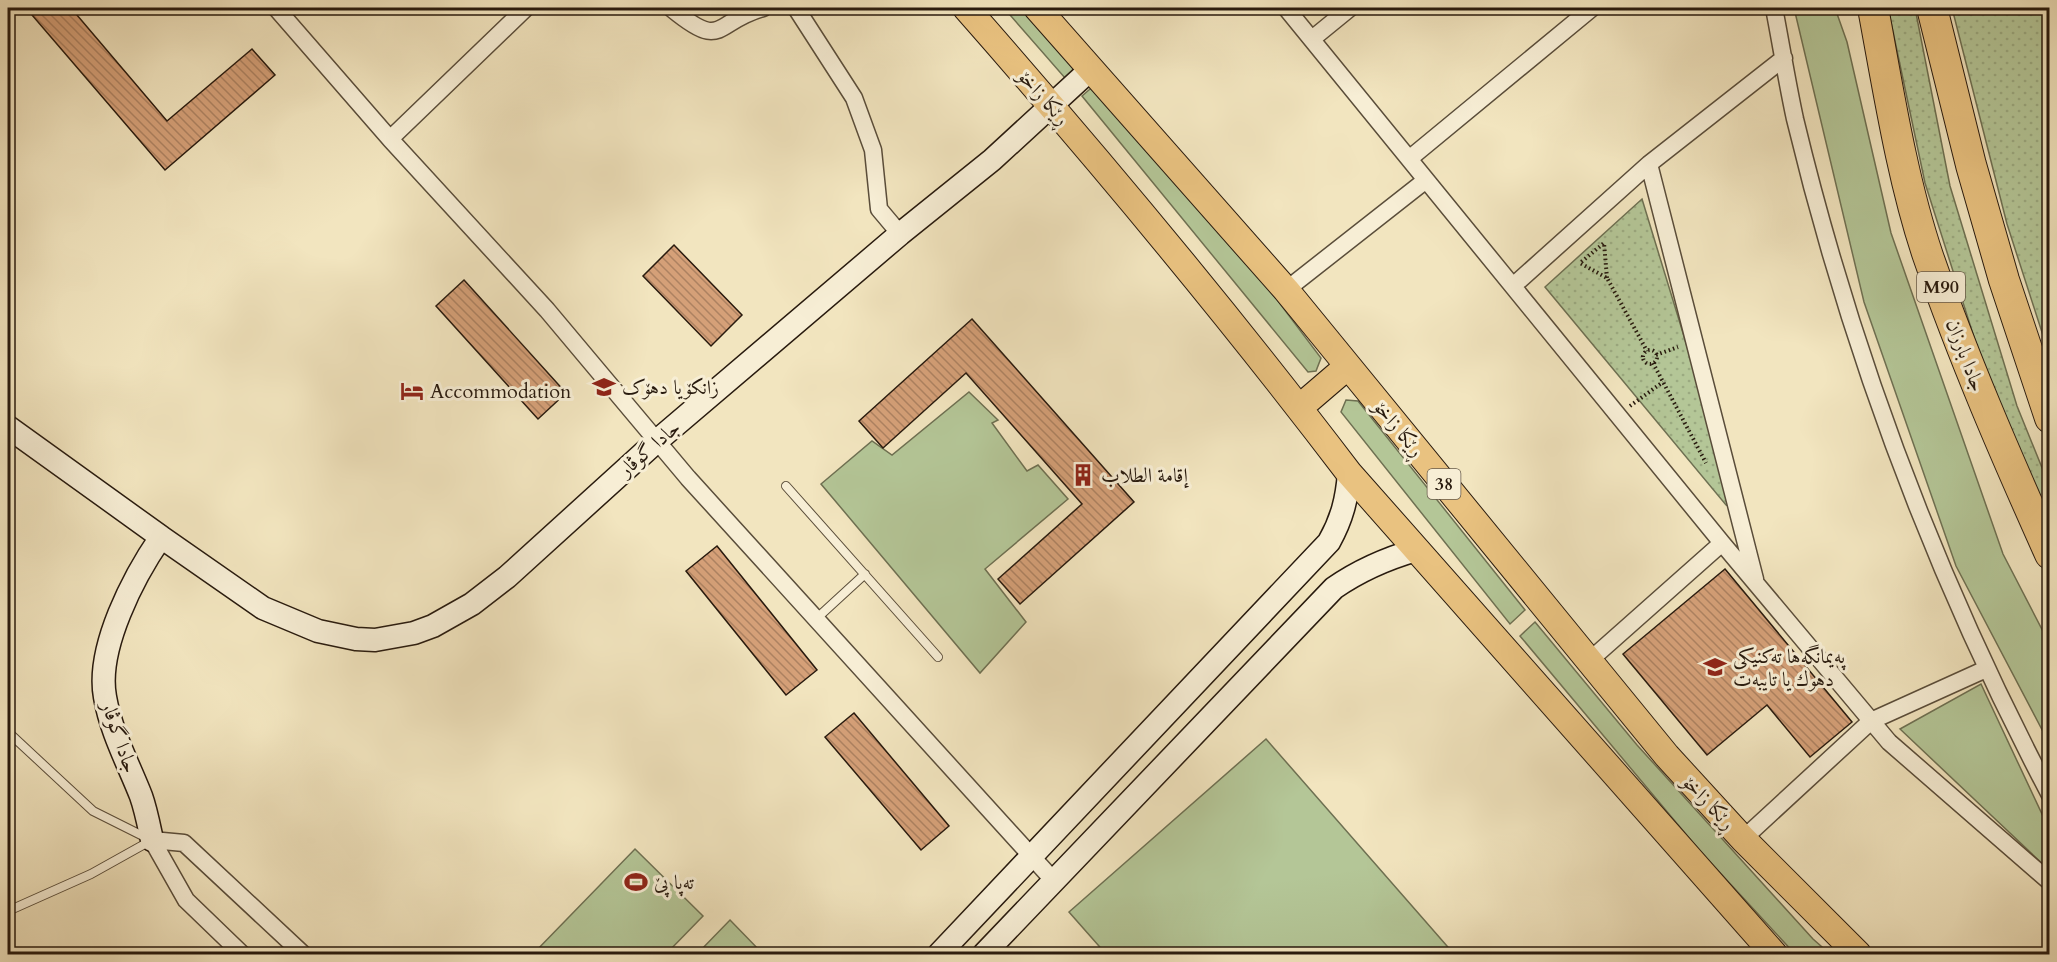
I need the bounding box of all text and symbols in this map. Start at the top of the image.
street label: ڕێکا زاخۆ [1009,62,1076,132]
road number: M90 [1917,272,1965,302]
street label: جادا بارزان [1939,315,1992,395]
school or university icon: زانکۆیا دهۆک [591,374,617,400]
place label: زانکۆیا دهۆک [622,374,719,401]
hotel icon: Accommodation [399,378,425,404]
place label: Accommodation [430,378,572,405]
street label: ڕێکا زاخۆ [1364,393,1430,464]
street label: جادا گوڤار [611,414,686,484]
building icon: إقامة الطلاب [1070,462,1096,488]
place label: إقامة الطلاب [1101,462,1189,489]
road number: 38 [1428,469,1460,499]
place label: پەیمانگەها تەکنیکی دهوك یا تایبەت [1733,643,1846,693]
school or university icon: پەیمانگەها تەکنیکی دهوك یا تایبەت [1702,654,1728,680]
street label: جادا گوڤار [94,696,144,777]
street label: ڕێکا زاخۆ [1673,767,1741,837]
sports icon: تەپا پێ [623,869,649,895]
place label: تەپا پێ [654,869,694,898]

